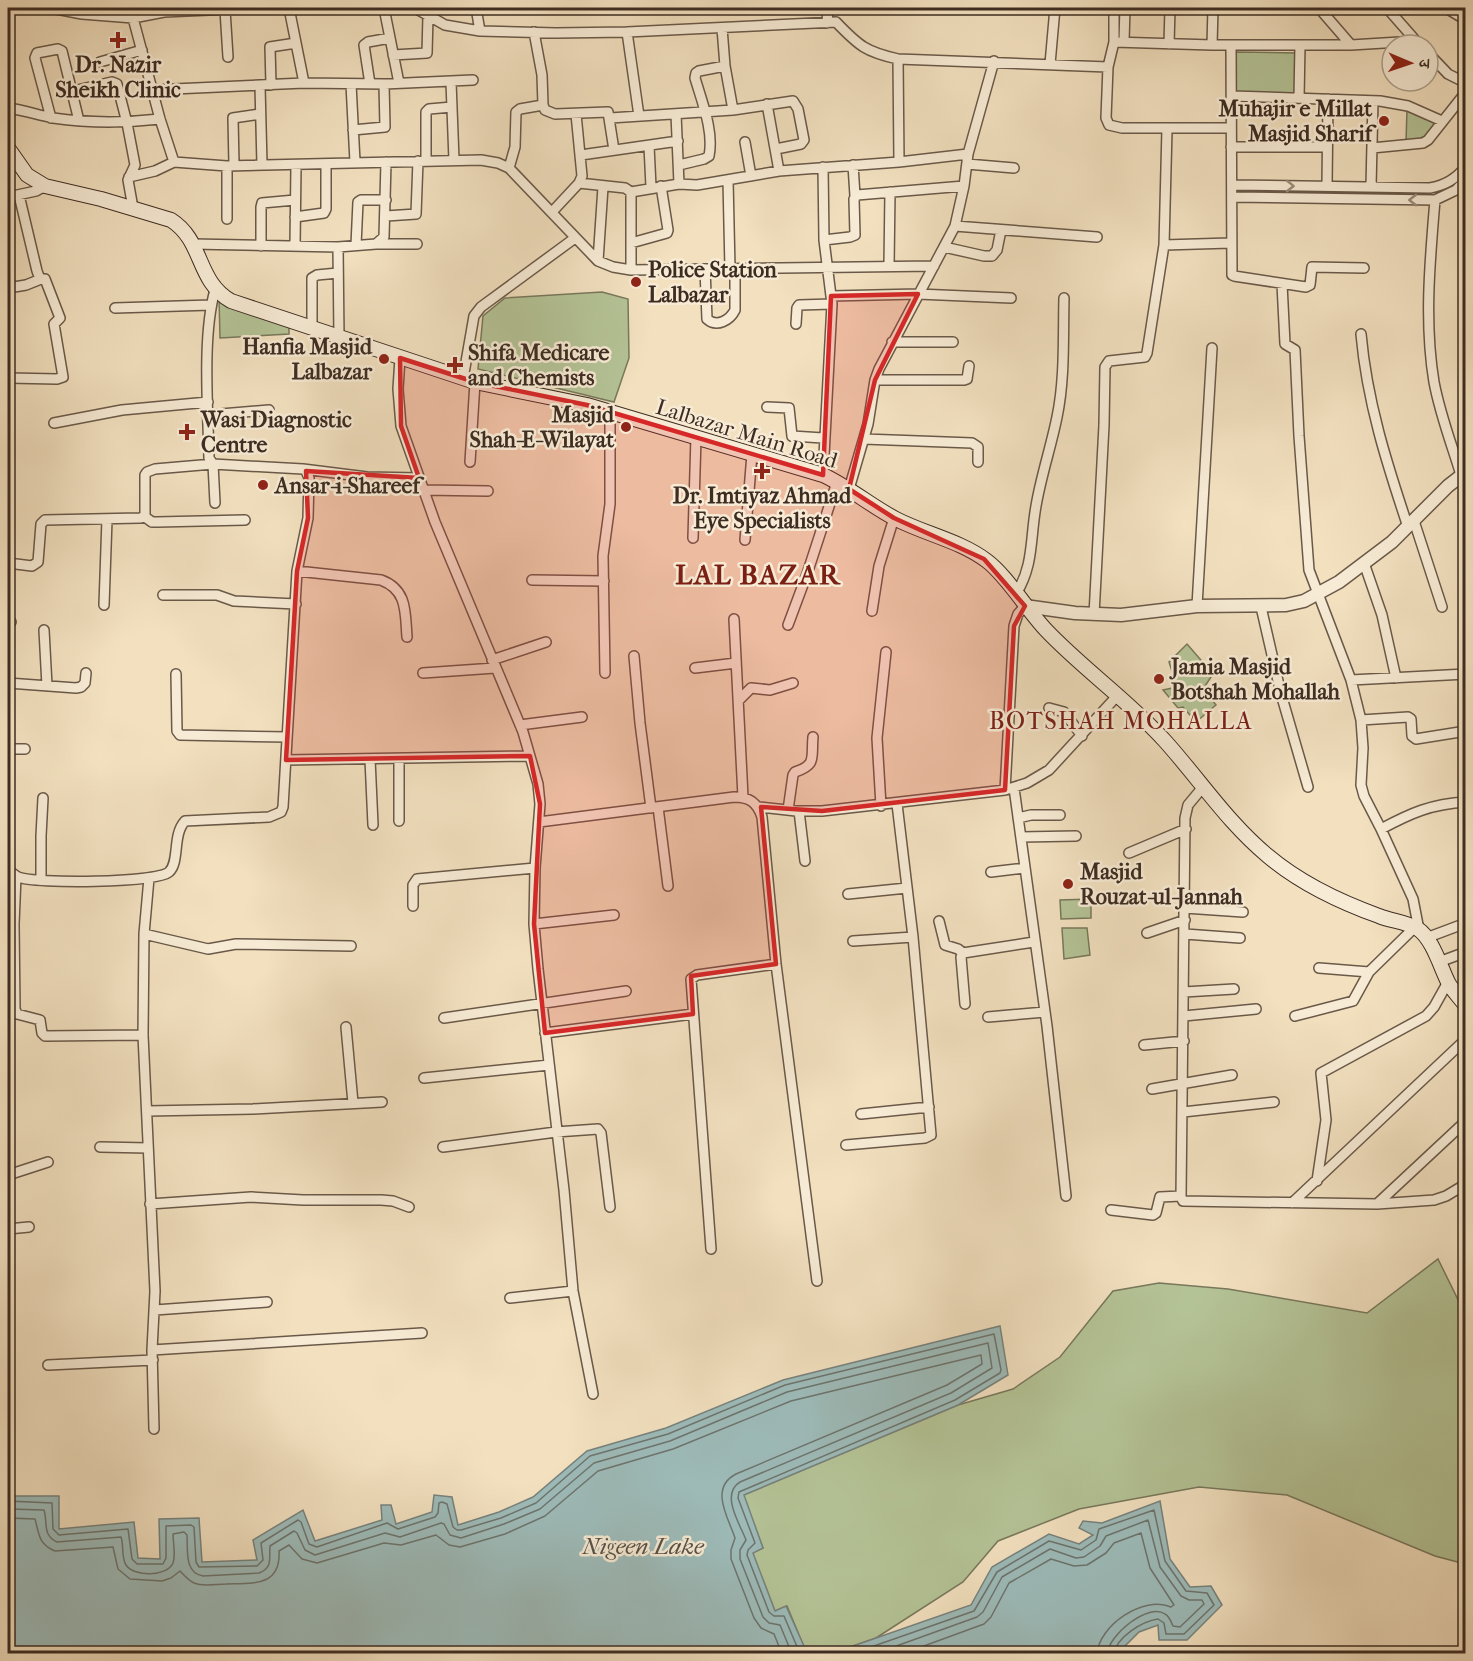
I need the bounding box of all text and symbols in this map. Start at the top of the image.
marker: Dr. Nazir Sheikh Clinic [109,31,127,49]
north arrow [1380,33,1440,93]
place label: Dr. Nazir Sheikh Clinic [55,52,181,103]
text: उ [1415,58,1434,70]
place label: Muhajir e Millat Masjid Sharif [1218,96,1377,147]
marker: Muhajir e Millat Masjid Sharif [1377,114,1391,128]
one-way arrow [1286,180,1295,192]
one-way arrow [1409,194,1418,206]
place label: Police Station Lalbazar [648,257,777,308]
marker: Police Station Lalbazar [629,275,643,289]
place label: Hanfia Masjid Lalbazar [242,334,373,385]
place label: Shifa Medicare and Chemists [468,340,610,391]
marker: Hanfia Masjid Lalbazar [377,352,391,366]
marker: Shifa Medicare and Chemists [446,356,464,374]
street label: Lalbazar Main Road [653,394,842,474]
place label: Masjid Shah-E-Wilayat [470,402,615,453]
place label: Wasi Diagnostic Centre [200,407,352,458]
marker: Masjid Shah-E-Wilayat [619,420,633,434]
marker: Wasi Diagnostic Centre [178,423,196,441]
marker: Dr. Imtiyaz Ahmad Eye Specialists [753,462,771,480]
place label: Ansar-i-Shareef [273,473,424,499]
marker: Ansar-i-Shareef [256,478,270,492]
place label: Dr. Imtiyaz Ahmad Eye Specialists [673,483,852,534]
district label: LAL BAZAR [675,558,841,591]
place label: Jamia Masjid Botshah Mohallah [1169,654,1341,705]
marker: Jamia Masjid Botshah Mohallah [1152,672,1166,686]
district label: BOTSHAH MOHALLA [989,707,1253,735]
place label: Masjid Rouzat-ul-Jannah [1079,859,1243,910]
marker: Masjid Rouzat-ul-Jannah [1061,877,1075,891]
water label: Nigeen Lake [581,1532,705,1560]

